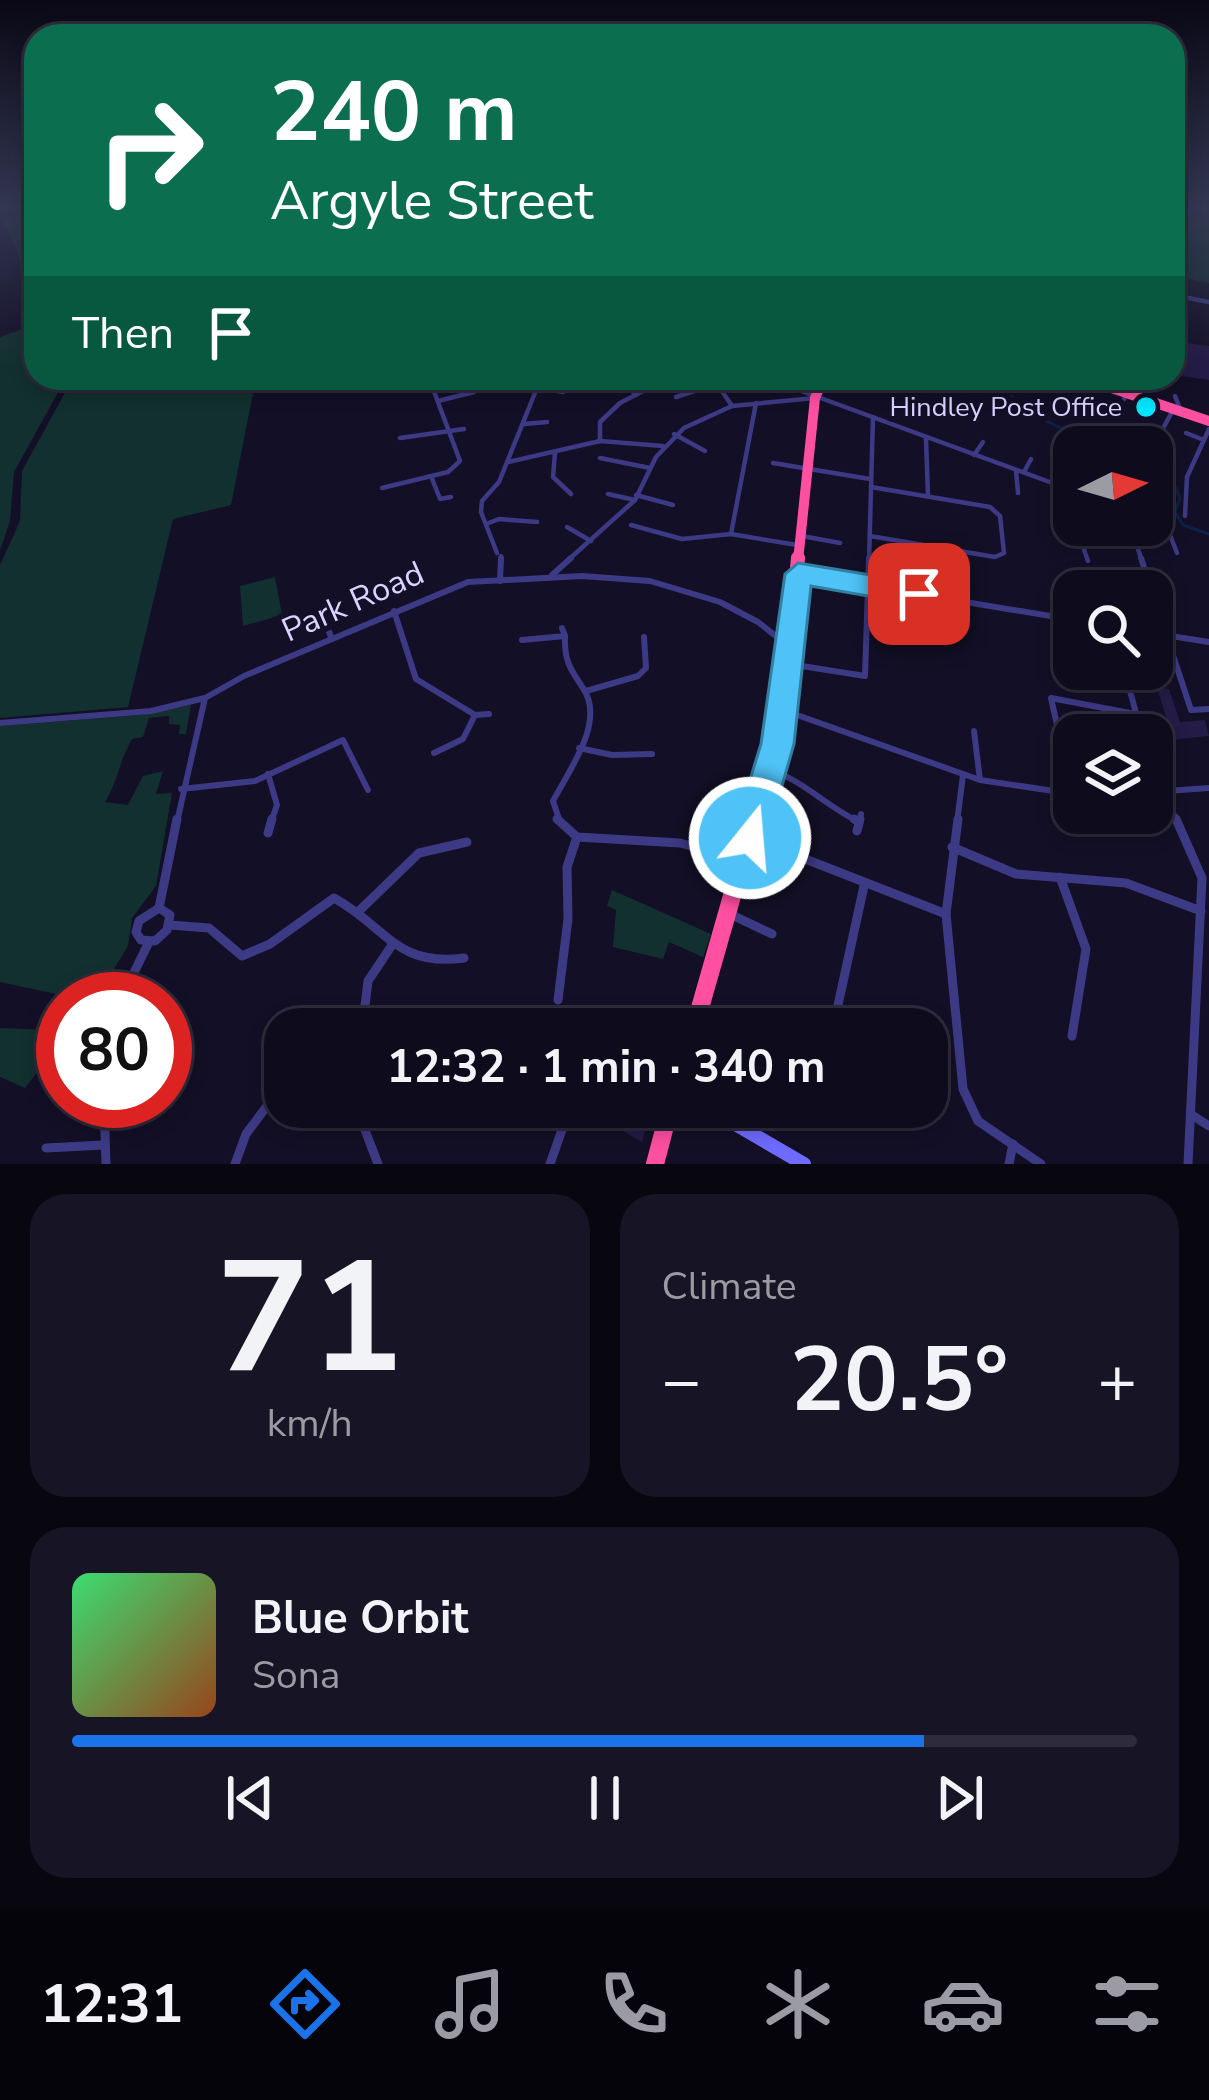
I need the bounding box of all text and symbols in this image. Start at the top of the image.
text: 240 m [270,55,518,170]
icon: right [72,72,228,228]
text: Argyle Street [270,164,593,238]
icon: arrive [198,300,264,366]
text: Then [72,303,174,364]
place label: Hindley Post Office [890,389,1122,426]
marker: Hindley Post Office [1133,394,1159,420]
north arrow [1053,426,1173,546]
map controls [1053,426,1173,834]
pin [868,543,970,645]
street label: Park Road [275,551,431,653]
icon: arrive [886,561,952,627]
button: search [1053,570,1173,690]
button: layers [1053,714,1173,834]
position arrow [687,775,813,901]
speed limit sign: 80 [36,972,192,1128]
text: 12:32 · 1 min · 340 m [386,1037,826,1098]
text: 71 [216,1212,403,1425]
text: Climate [662,1260,797,1313]
text: 20.5° [790,1319,1008,1442]
text: − [662,1336,701,1426]
text: + [1097,1336,1137,1426]
text: km/h [267,1397,353,1450]
text: Blue Orbit [252,1588,469,1649]
text: Sona [252,1649,341,1702]
icon: previous [217,1765,283,1831]
icon: pause [572,1765,638,1831]
icon: next [927,1765,993,1831]
icon: directions [263,1962,347,2046]
icon: music [428,1962,512,2046]
icon: phone [592,1962,676,2046]
icon: climate [756,1962,840,2046]
icon: car [921,1962,1005,2046]
icon: filters [1085,1962,1169,2046]
text: 12:31 [40,1967,183,2041]

